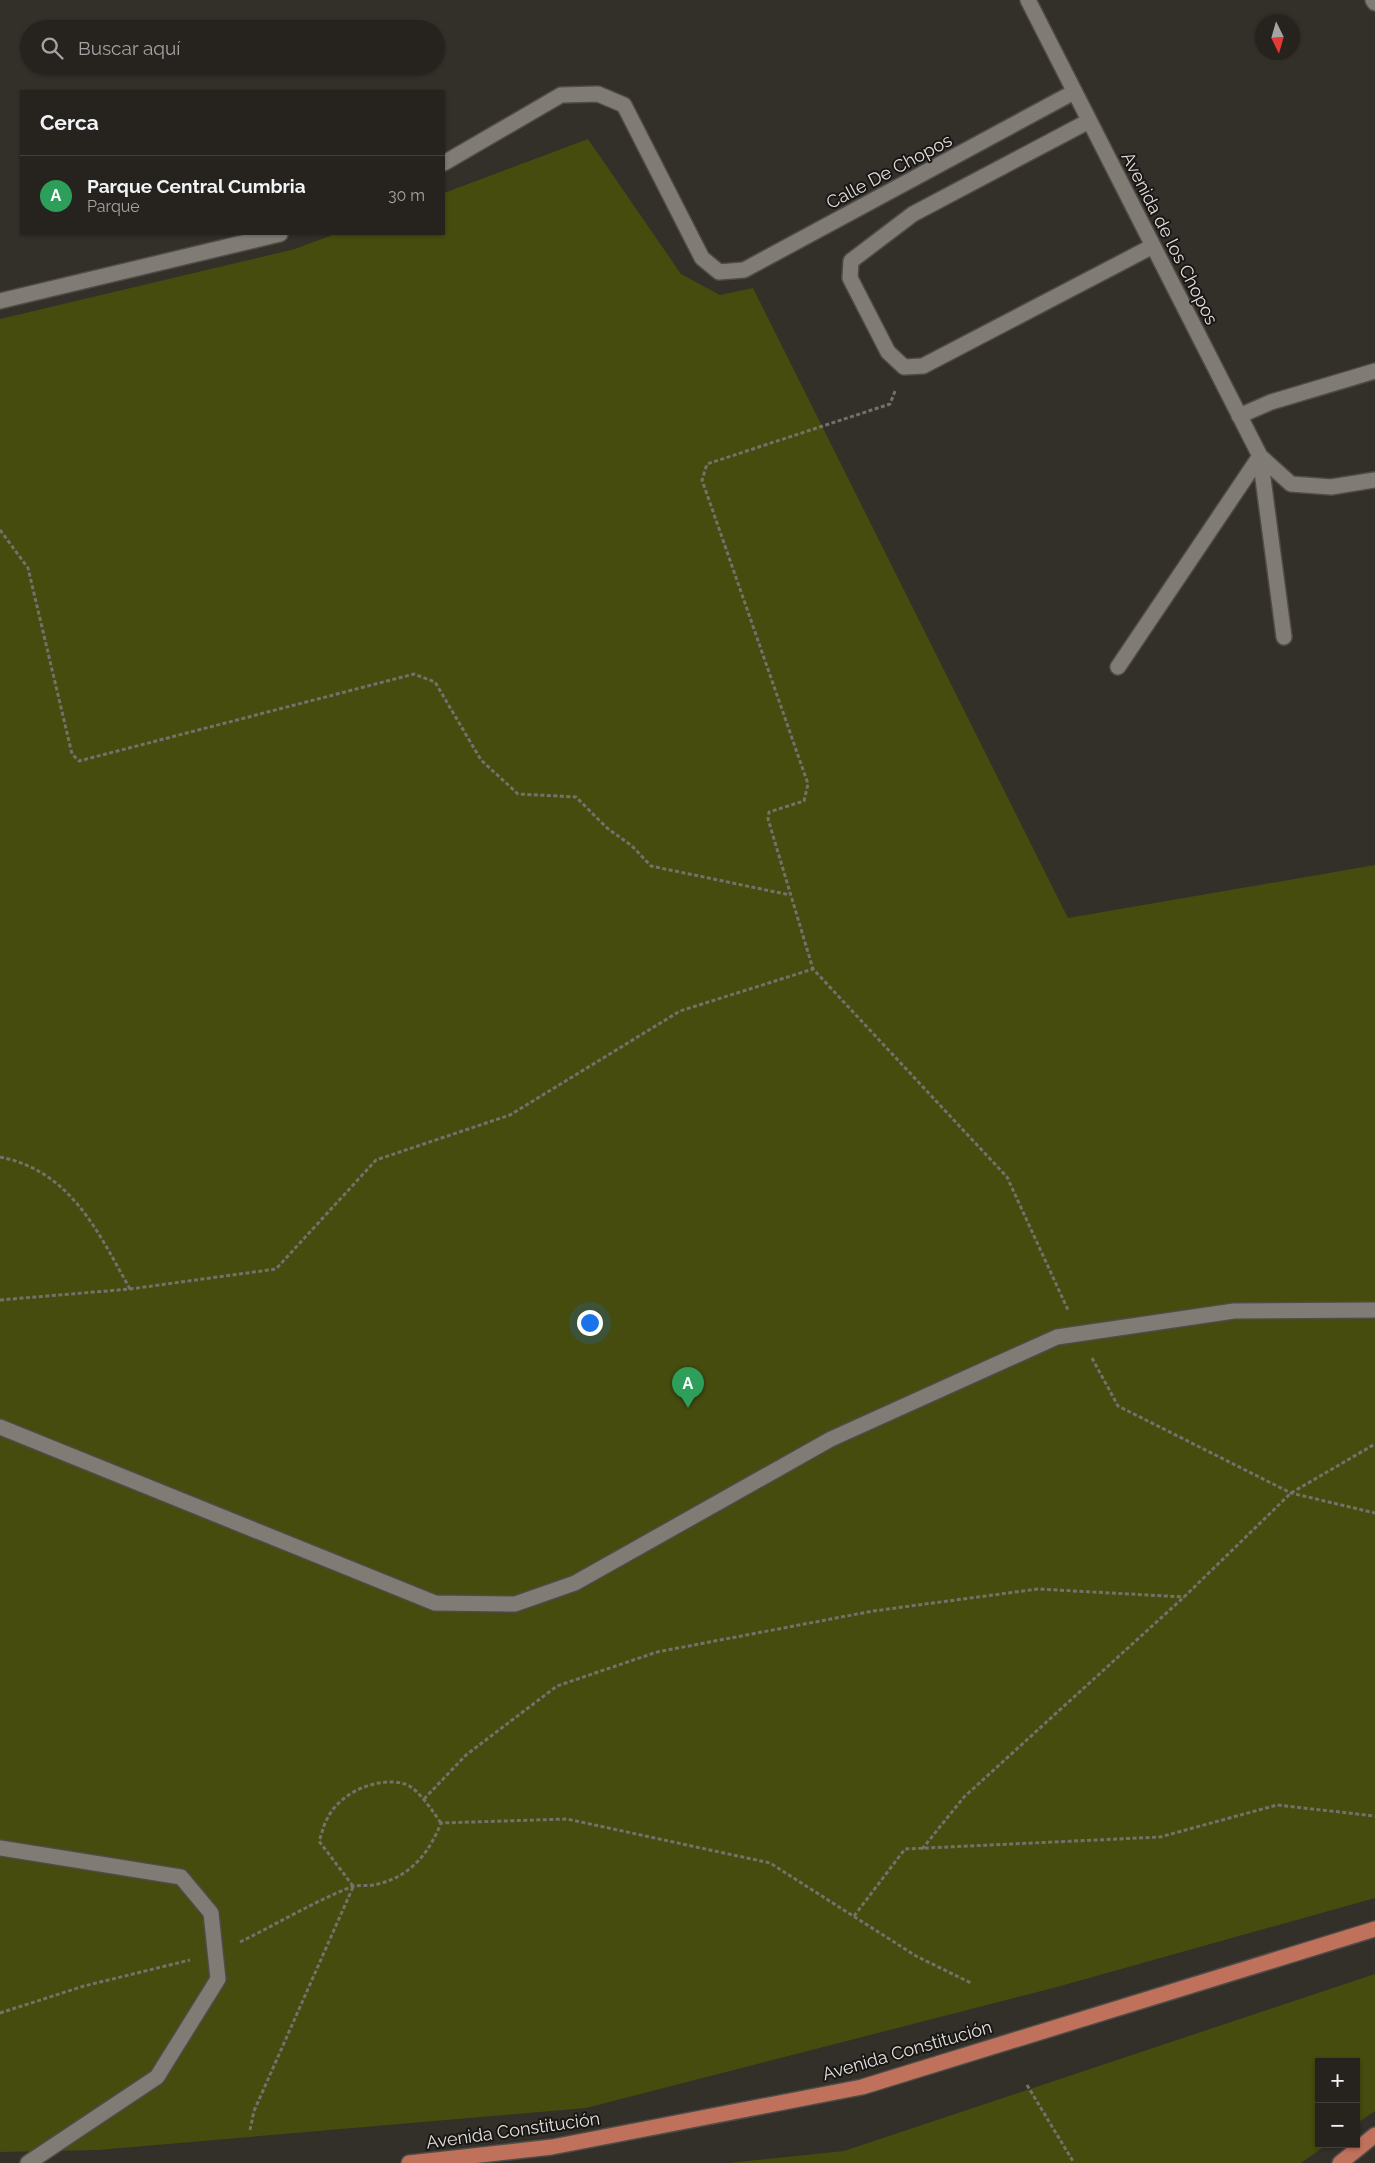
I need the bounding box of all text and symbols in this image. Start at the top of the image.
north arrow [1255,15,1300,60]
search box [20,20,445,75]
icon: search [38,34,66,62]
text: Buscar aquí [78,37,180,59]
text: Cerca [40,110,99,135]
street label: Calle De Chopos [823,129,956,213]
street label: Avenida de los Chopos [1117,148,1223,328]
text: Parque Central Cumbria [87,175,306,197]
text: A [51,186,61,205]
text: 30 m [388,186,425,205]
text: Parque [87,197,140,216]
your location [577,1310,603,1336]
pin: A [672,1367,704,1408]
street label: Avenida Constitución [820,2016,994,2084]
map controls [1315,2058,1360,2148]
button: + [1315,2058,1360,2103]
button: − [1315,2103,1360,2148]
street label: Avenida Constitución [425,2107,601,2153]

